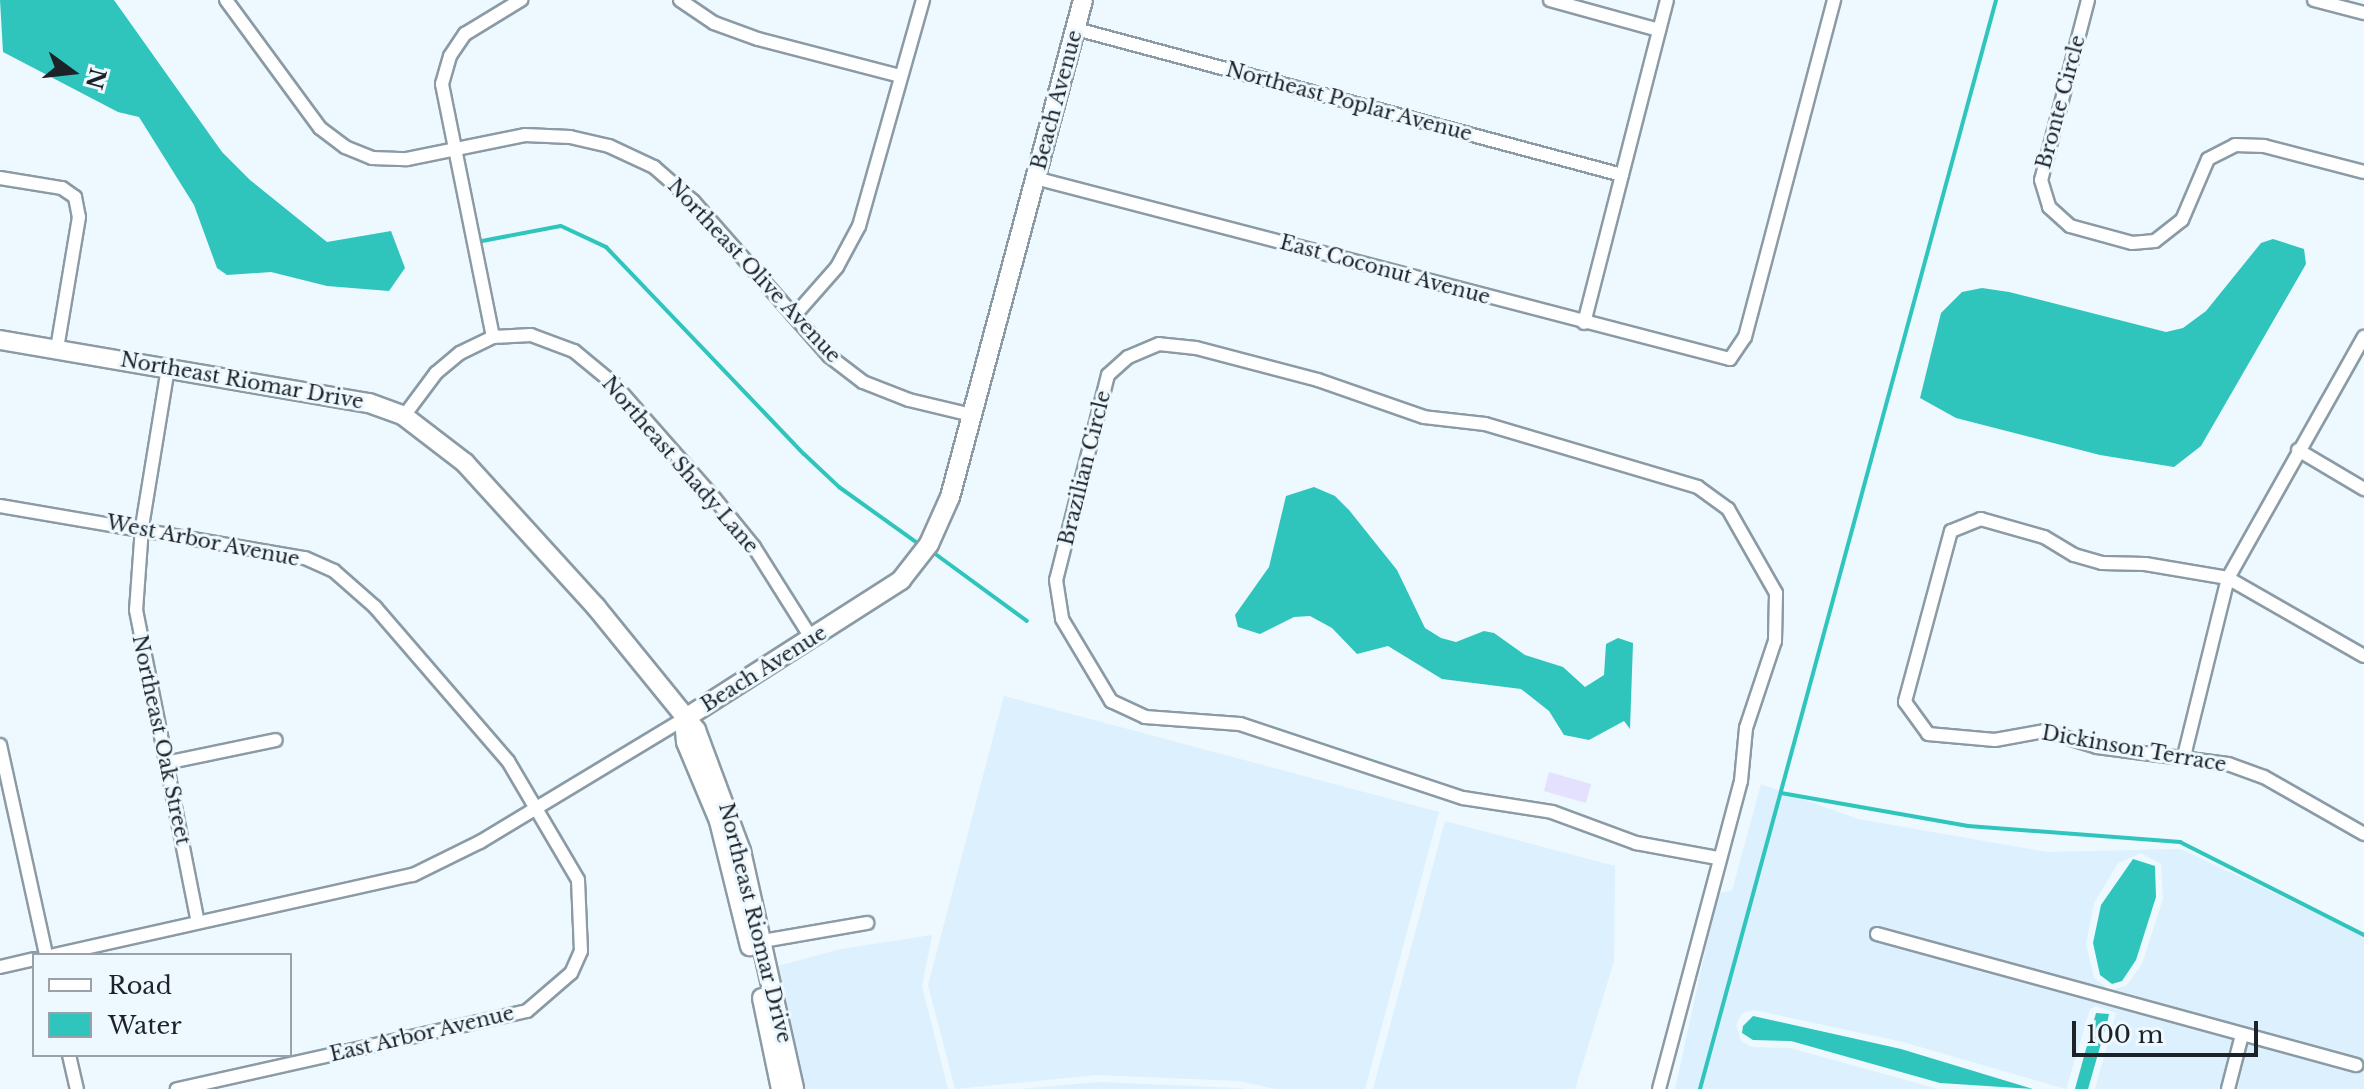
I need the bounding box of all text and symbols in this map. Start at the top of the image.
street label: Beach Avenue [1027,27,1087,173]
north arrow [32,32,112,112]
street label: Bronte Circle [2032,33,2090,171]
street label: Northeast Poplar Avenue [1223,57,1475,147]
text: N [80,65,111,92]
street label: Northeast Olive Avenue [662,174,846,368]
street label: East Coconut Avenue [1277,230,1493,310]
street label: Northeast Riomar Drive [118,348,366,414]
street label: Northeast Shady Lane [597,372,763,558]
street label: Brazilian Circle [1054,388,1116,548]
street label: West Arbor Avenue [103,510,303,572]
street label: Beach Avenue [696,621,832,717]
street label: Northeast Oak Street [127,633,195,847]
street label: Dickinson Terrace [2040,721,2228,777]
street label: Northeast Riomar Drive [713,800,797,1046]
legend [32,953,292,1057]
text: Road [108,971,172,1000]
street label: East Arbor Avenue [326,1001,518,1067]
scale bar [2076,1005,2262,1055]
text: Water [108,1011,182,1040]
text: 100 m [2086,1020,2164,1049]

